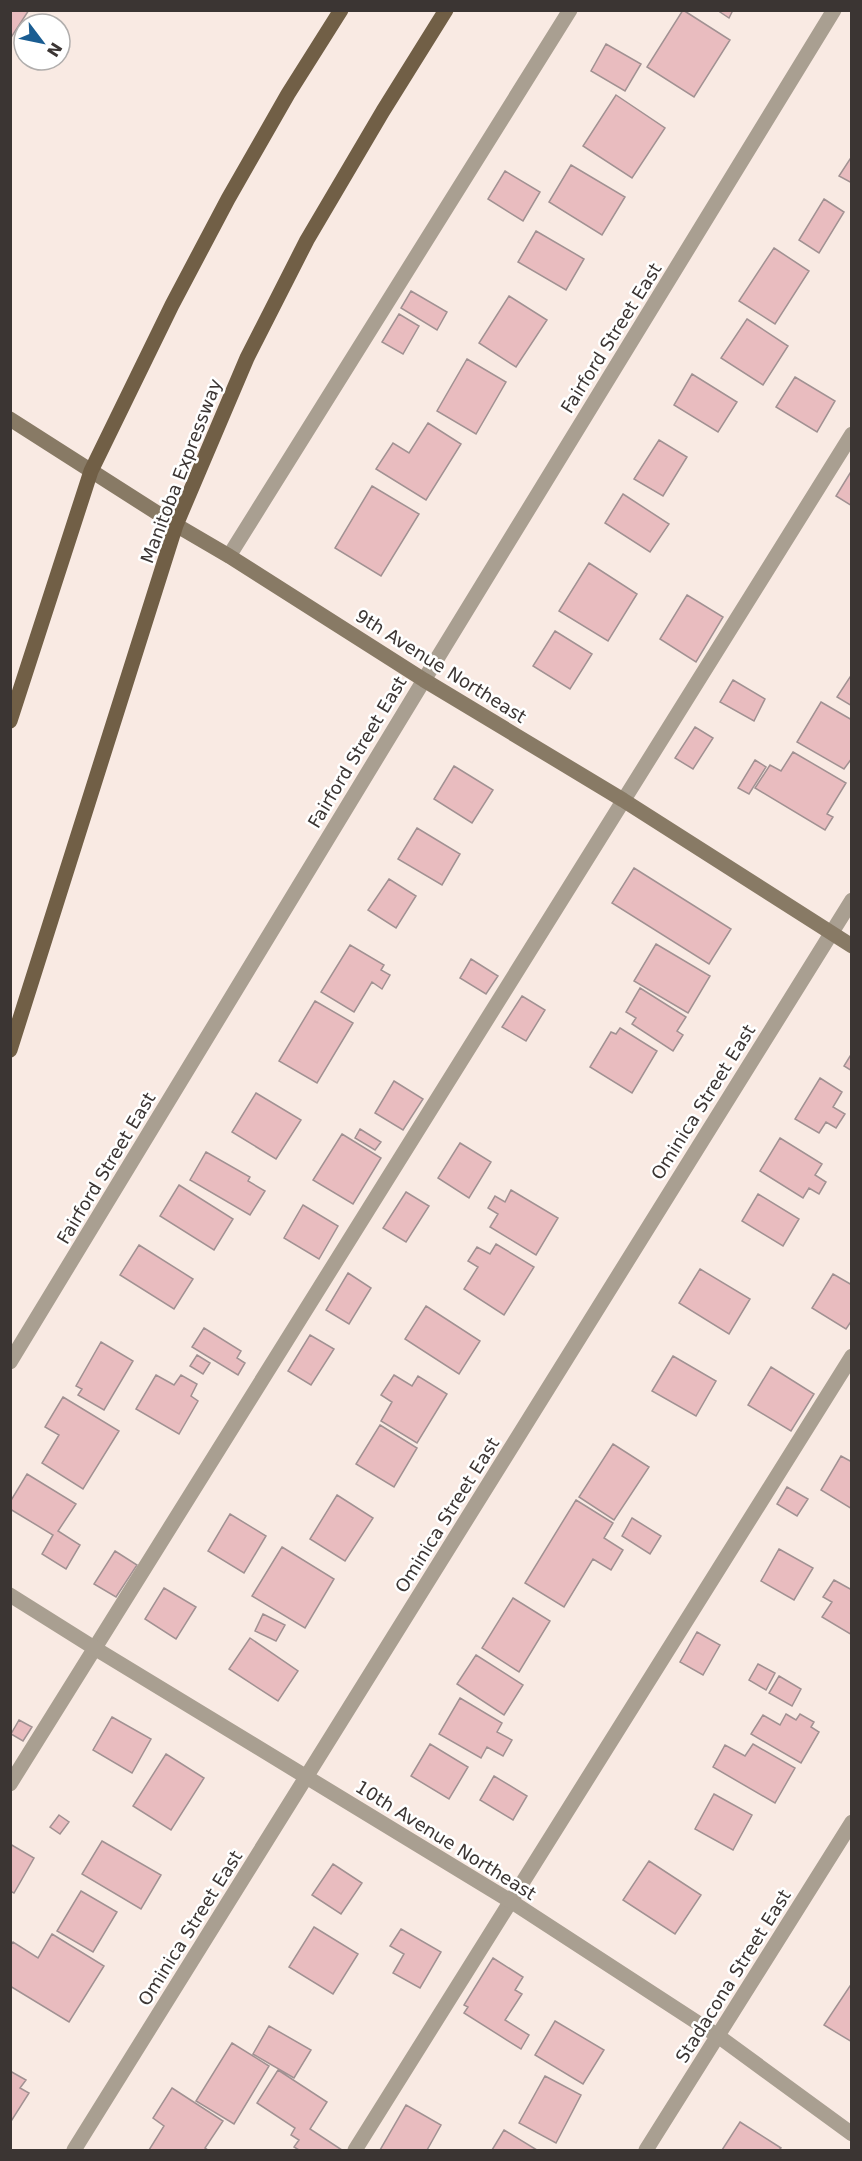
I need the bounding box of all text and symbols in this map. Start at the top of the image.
north arrow [12,12,72,72]
text: N [43,39,66,60]
street label: Fairford Street East [556,259,666,417]
street label: Manitoba Expressway [136,375,226,566]
street label: 9th Avenue Northeast [352,605,530,727]
street label: Fairford Street East [303,672,411,832]
street label: Ominica Street East [647,1021,759,1183]
street label: Fairford Street East [52,1088,160,1248]
street label: Ominica Street East [391,1434,503,1596]
street label: 10th Avenue Northeast [352,1776,540,1904]
street label: Ominica Street East [134,1847,246,2009]
street label: Stadacona Street East [671,1886,795,2066]

